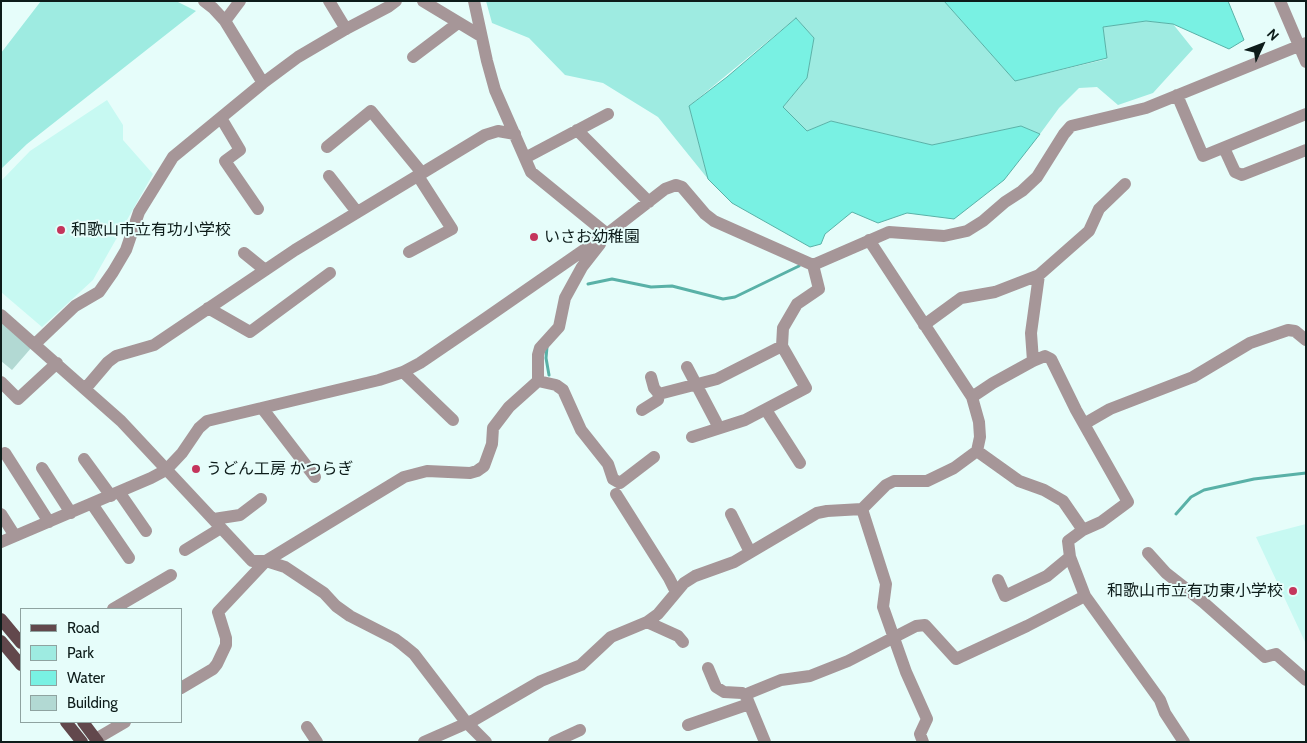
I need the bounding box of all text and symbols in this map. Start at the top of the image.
north arrow [1237,20,1287,70]
text: N [1263,25,1283,45]
place label: 和歌山市立有功小学校 [71,220,231,240]
marker: 和歌山市立有功小学校 [55,224,67,236]
place label: いさお幼稚園 [544,227,640,247]
marker: いさお幼稚園 [528,231,540,243]
place label: うどん工房 かつらぎ [206,459,354,479]
marker: うどん工房 かつらぎ [190,463,202,475]
place label: 和歌山市立有功東小学校 [1107,581,1283,601]
marker: 和歌山市立有功東小学校 [1287,585,1299,597]
legend [20,608,182,723]
text: Road [67,619,100,637]
text: Park [67,644,94,662]
text: Water [67,669,105,687]
text: Building [67,694,118,712]

